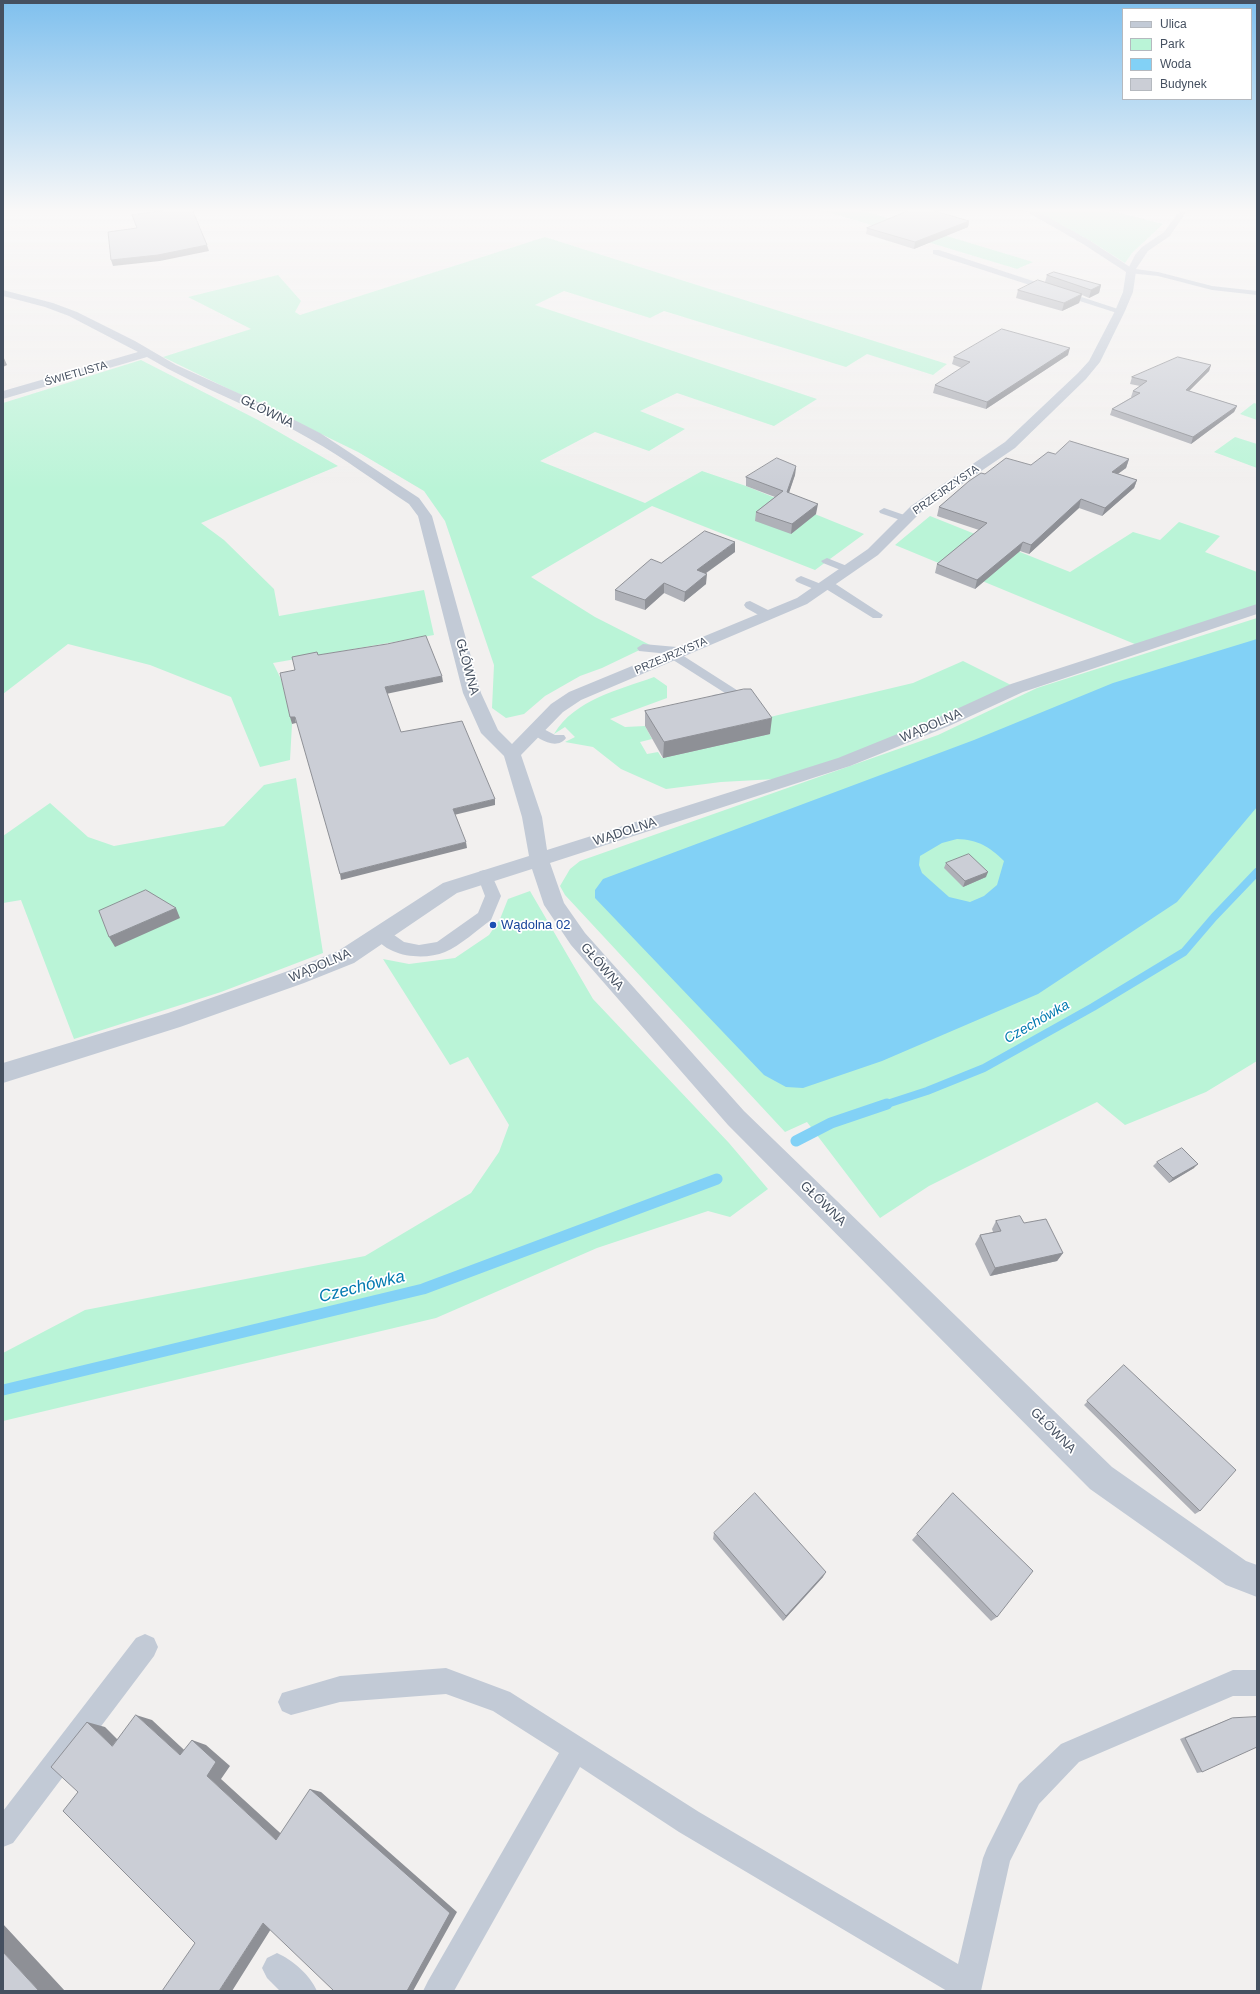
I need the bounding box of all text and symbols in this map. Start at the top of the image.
legend [1122,8,1252,100]
text: Ulica [1160,17,1187,31]
text: Park [1160,37,1185,51]
text: Woda [1160,57,1191,71]
text: Budynek [1160,77,1207,91]
street label: ŚWIETLISTA [43,359,109,389]
street label: GŁÓWNA [238,392,296,432]
street label: PRZEJRZYSTA [911,462,981,518]
street label: PRZEJRZYSTA [633,635,709,677]
street label: GŁÓWNA [452,637,482,697]
street label: WĄDOLNA [898,706,964,746]
street label: WĄDOLNA [591,814,659,850]
place label: Wądolna 02 [501,917,570,933]
marker: Wądolna 02 [488,920,498,930]
street label: GŁÓWNA [577,940,627,994]
street label: WĄDOLNA [287,946,353,986]
water label: Czechówka [1001,997,1073,1047]
street label: GŁÓWNA [797,1178,849,1230]
water label: Czechówka [317,1266,407,1308]
street label: GŁÓWNA [1027,1405,1079,1457]

